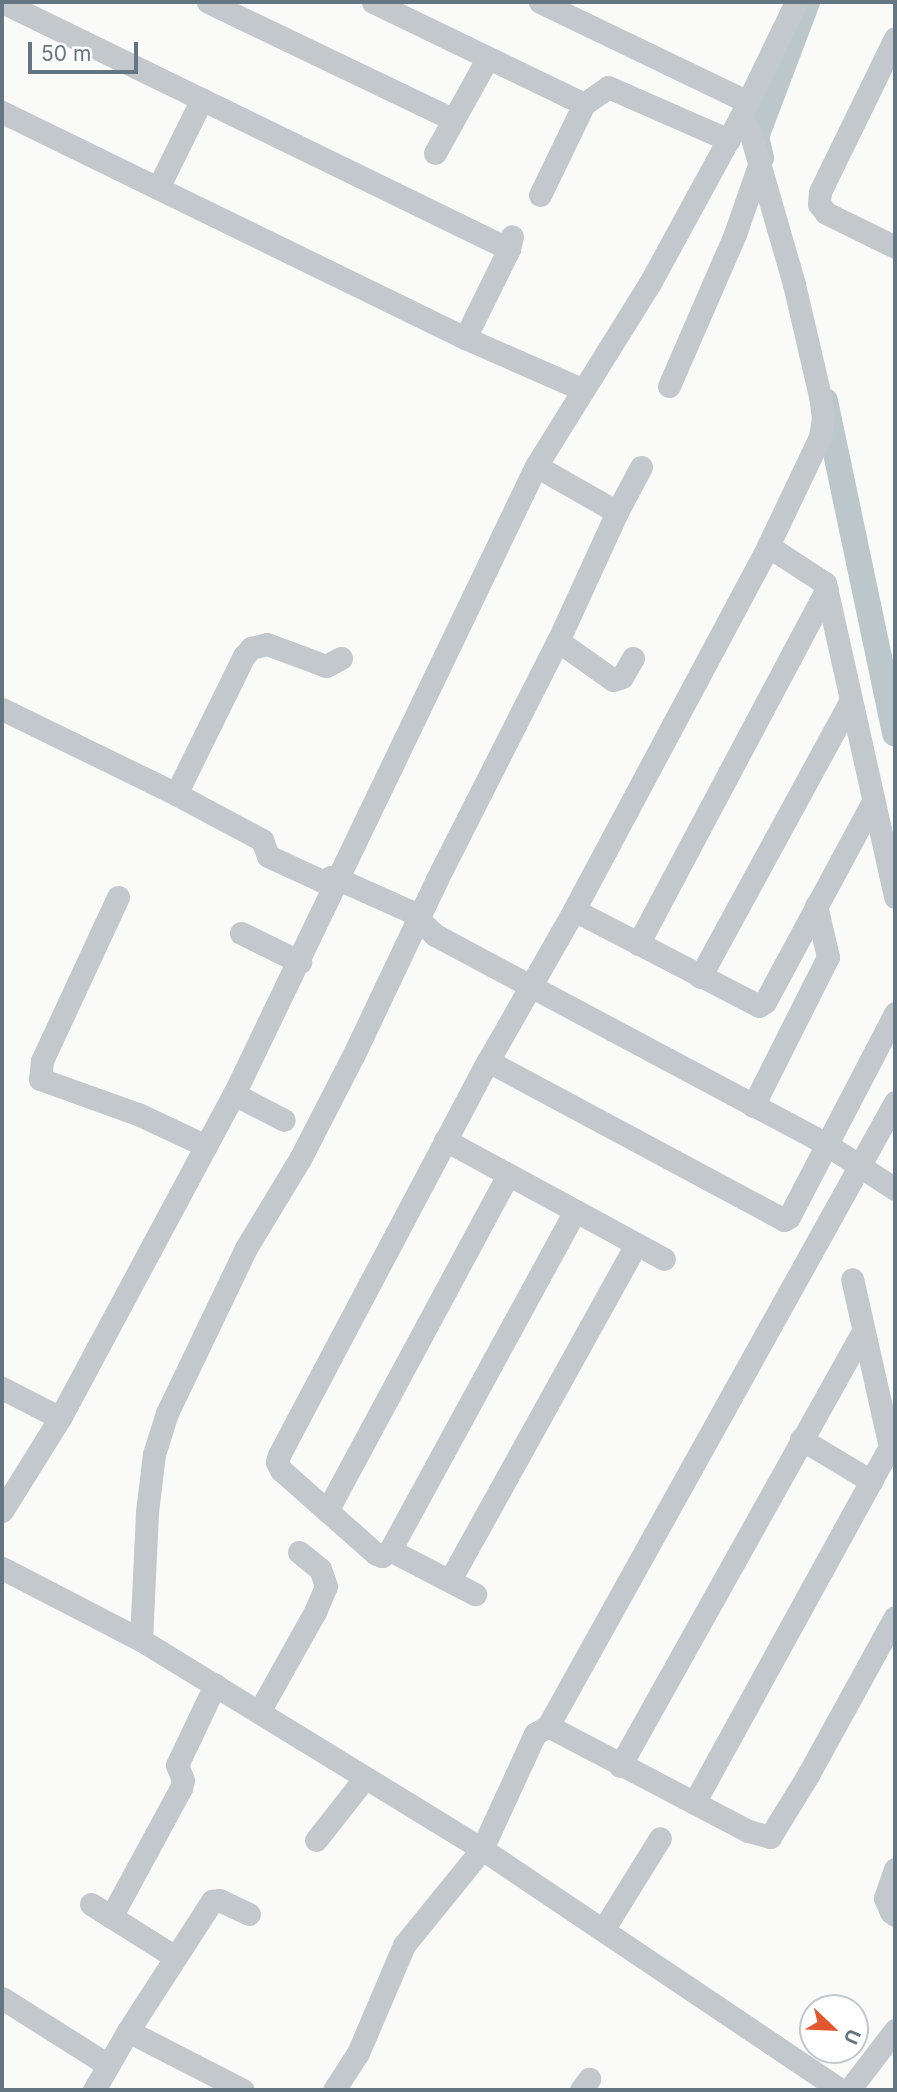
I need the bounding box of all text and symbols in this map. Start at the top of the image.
scale bar [32,28,142,72]
text: 50 m [41,41,91,66]
north arrow [799,1994,869,2064]
text: U [839,2026,865,2048]

